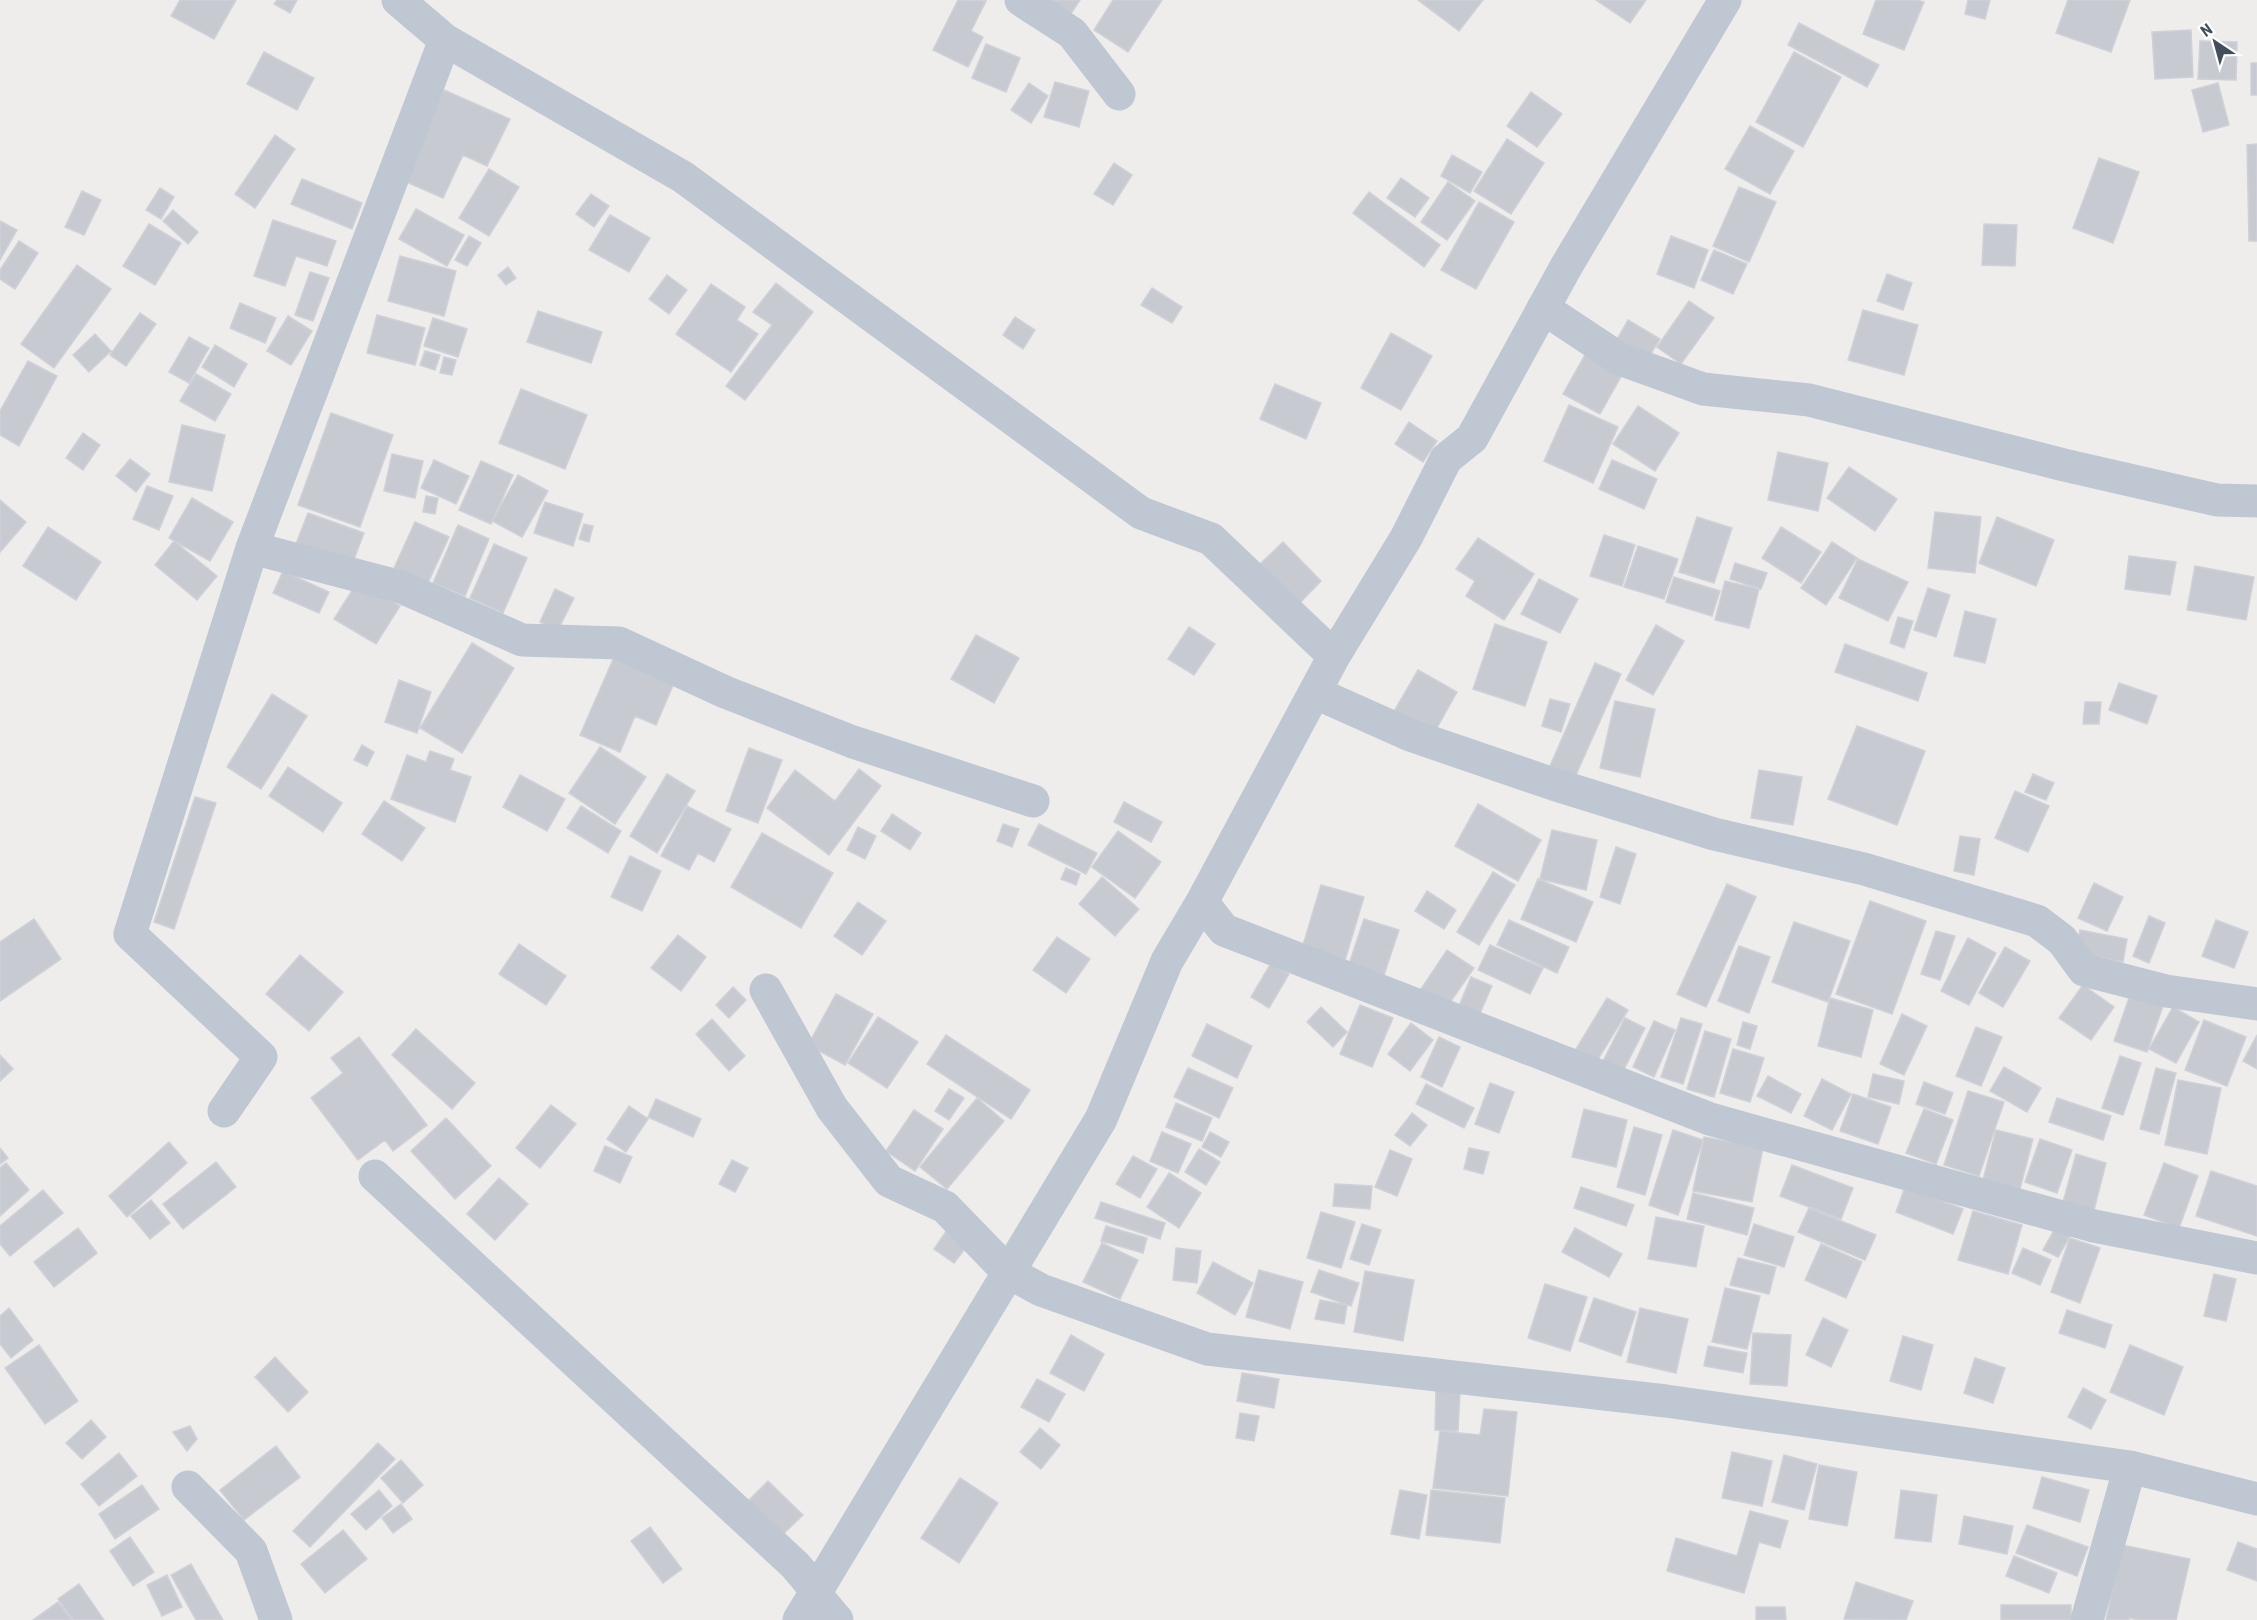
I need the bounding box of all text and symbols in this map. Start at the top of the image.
north arrow [2185,12,2245,72]
text: N [2197,20,2216,41]

